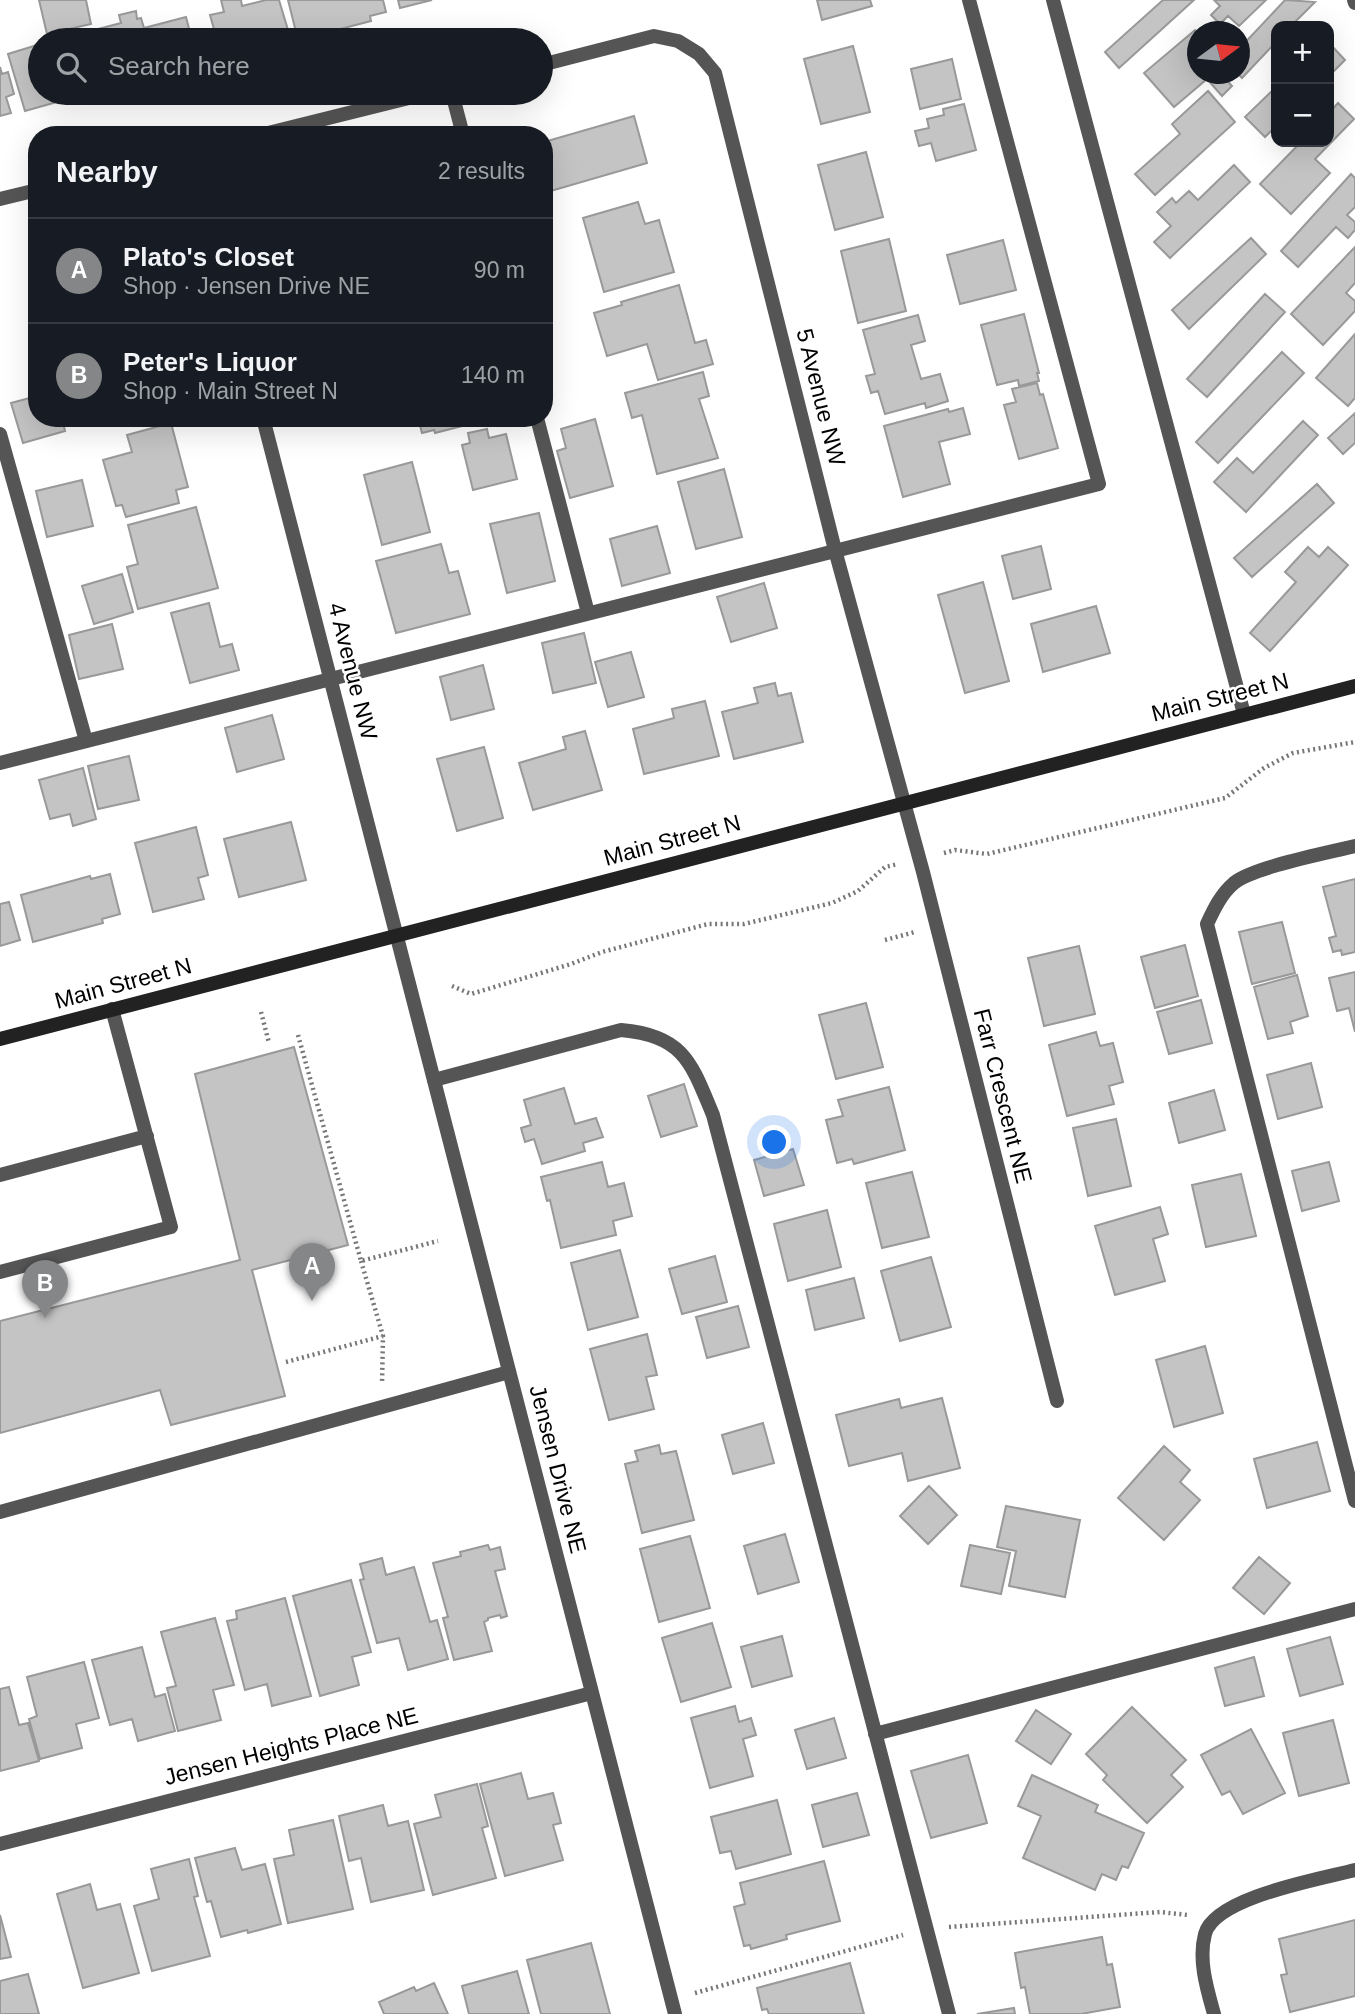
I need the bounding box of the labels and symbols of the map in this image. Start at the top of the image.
north arrow [1187,21,1250,84]
street label: 5 Avenue NW [791,326,851,468]
street label: 4 Avenue NW [323,600,383,742]
street label: Main Street N [1149,667,1291,727]
street label: Main Street N [601,809,743,871]
street label: Main Street N [52,952,194,1014]
street label: Farr Crescent NE [969,1006,1037,1186]
your location [757,1125,791,1159]
pin: A [289,1243,335,1301]
pin: B [22,1260,68,1318]
street label: Jensen Drive NE [525,1382,591,1556]
street label: Jensen Heights Place NE [161,1702,421,1790]

